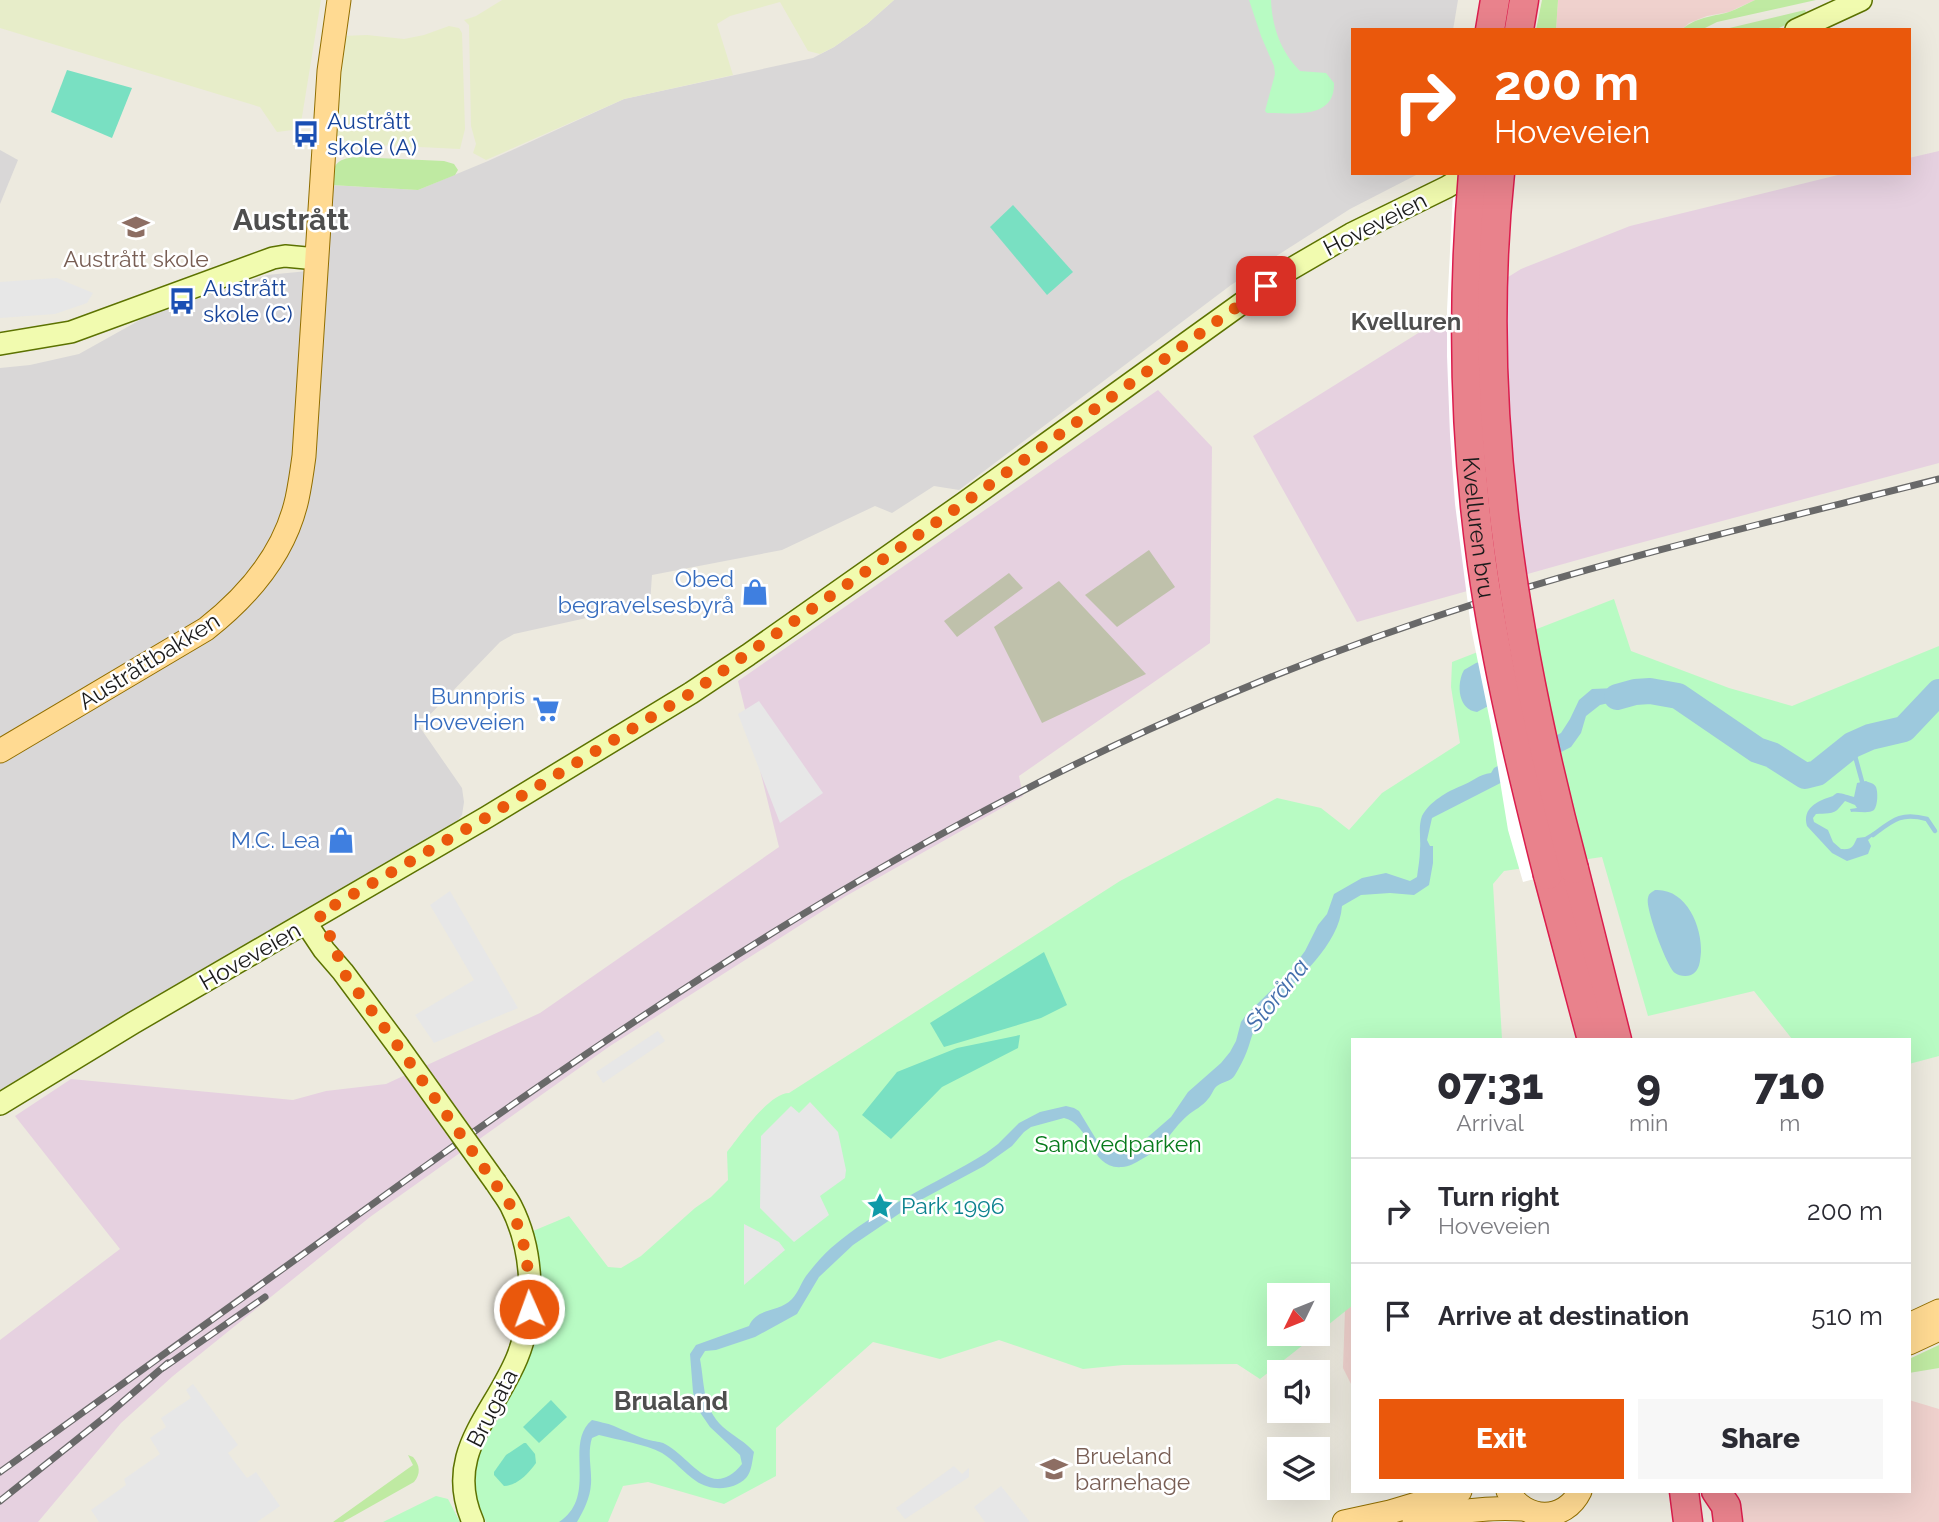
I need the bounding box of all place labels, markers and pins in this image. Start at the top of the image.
place label: Austrått skole (A) [327,107,417,160]
bus stop icon: Austrått skole (A) [291,119,321,149]
school or university icon: Austrått skole [121,212,151,242]
place label: Austrått skole [63,245,209,272]
pin [1236,256,1296,316]
place label: Austrått skole (C) [203,274,293,327]
bus stop icon: Austrått skole (C) [167,286,197,316]
place label: Obed begravelsesbyrå [558,565,734,618]
shop icon: Obed begravelsesbyrå [740,577,770,607]
place label: Bunnpris Hoveveien [413,682,525,735]
supermarket icon: Bunnpris Hoveveien [531,694,561,724]
shop icon: M.C. Lea [326,825,356,855]
place label: M.C. Lea [231,826,320,853]
place icon: Park 1996 [865,1191,895,1221]
place label: Park 1996 [901,1192,1005,1219]
place label: Brueland barnehage [1075,1442,1190,1495]
school or university icon: Brueland barnehage [1039,1454,1069,1484]

